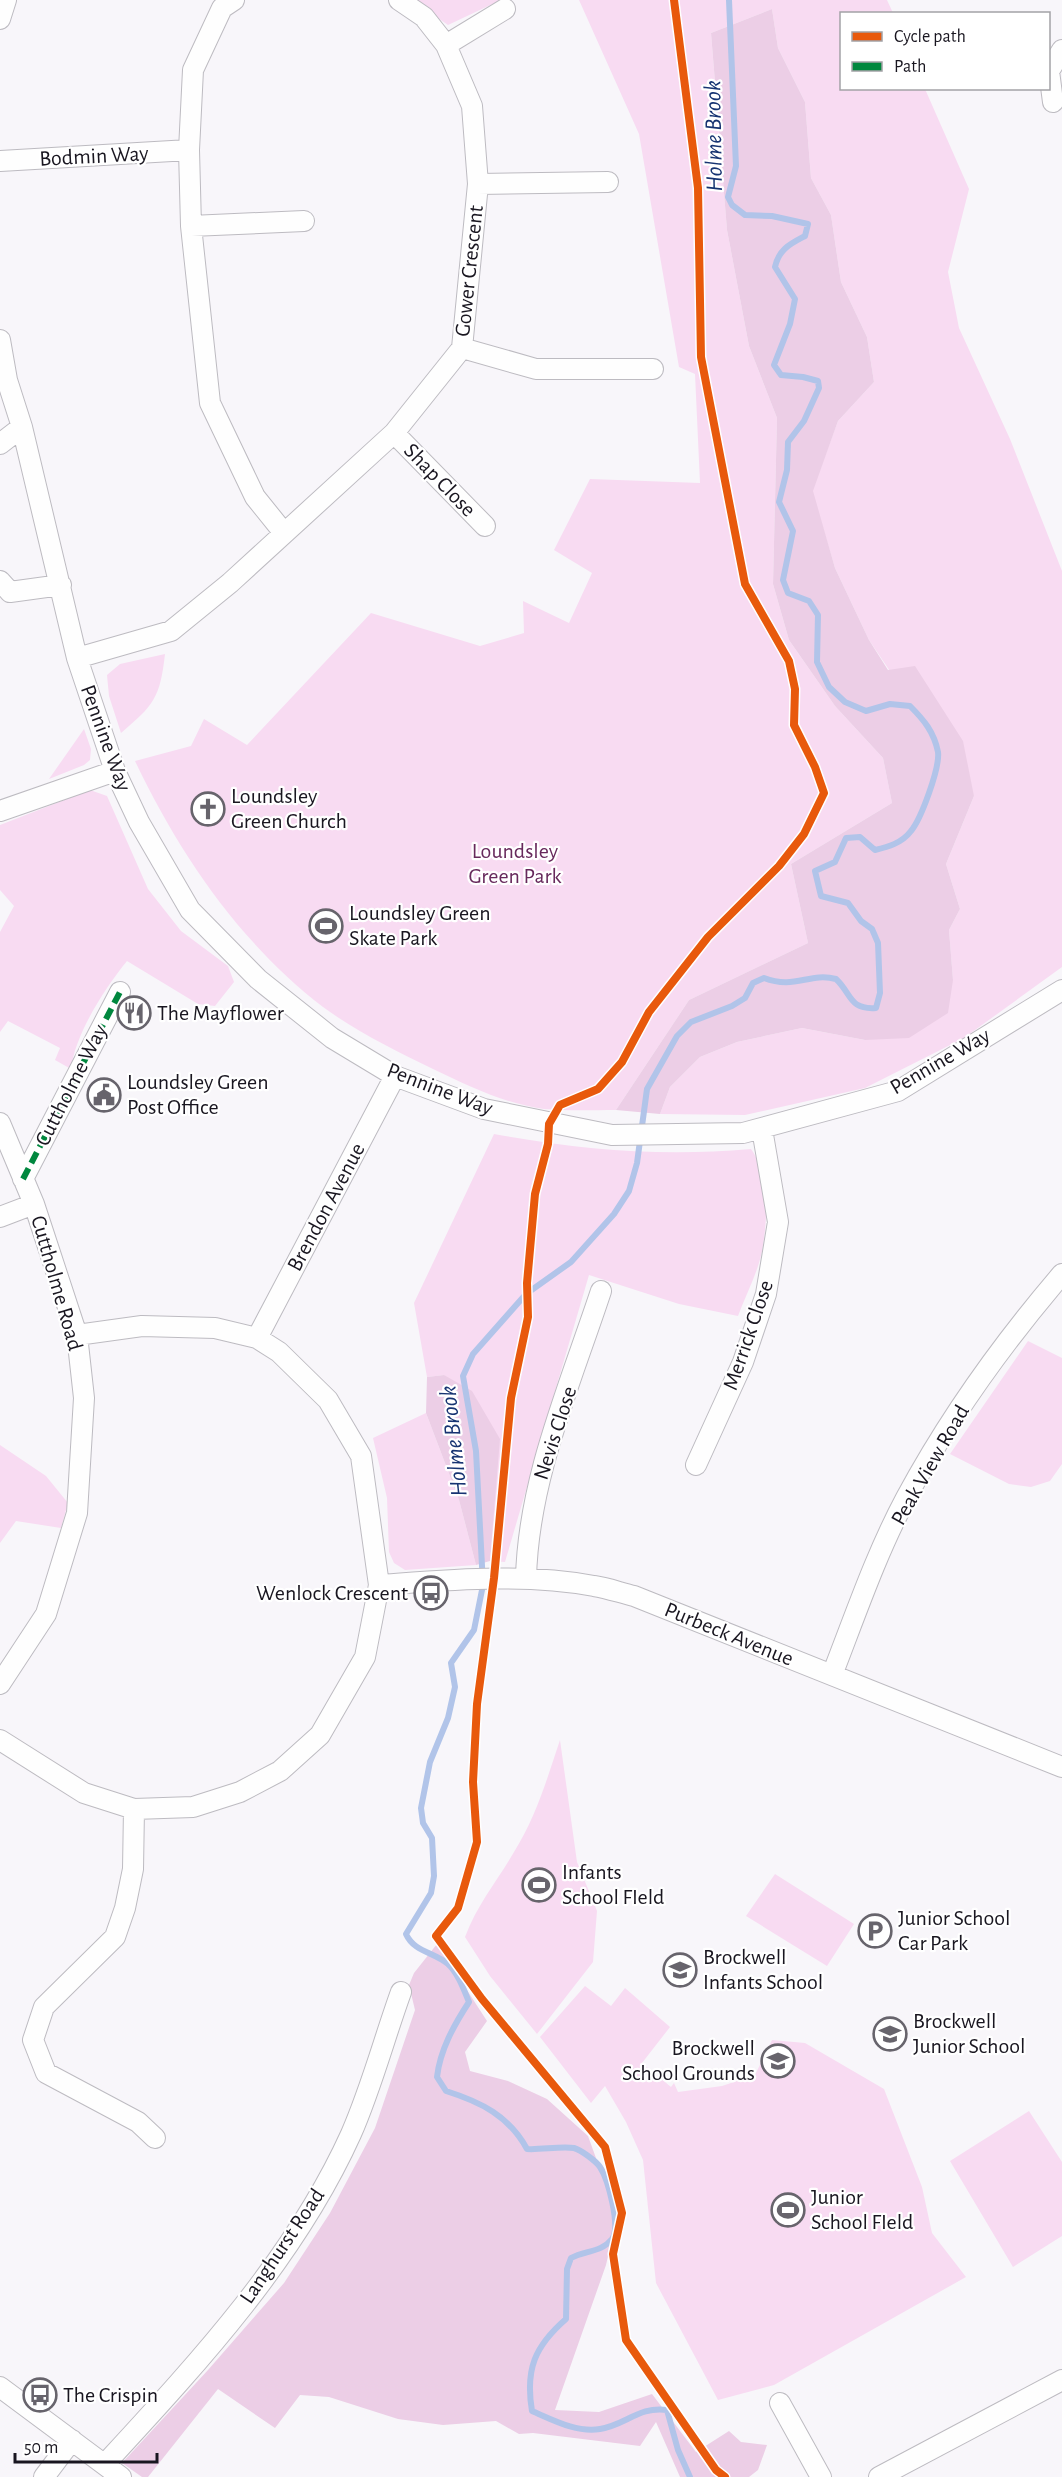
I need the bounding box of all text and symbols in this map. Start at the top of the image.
legend [840,12,1050,90]
text: Cycle path [894,28,966,46]
text: Path [894,58,926,76]
water label: Holme Brook [701,80,727,192]
street label: Bodmin Way [39,142,150,170]
street label: Gower Crescent [451,204,487,338]
street label: Shap Close [400,439,480,521]
street label: Pennine Way [77,682,136,795]
place label: Loundsley Green Church [231,785,347,832]
church icon: Loundsley Green Church [190,791,226,827]
park label: Loundsley Green Park [468,840,562,887]
place label: Loundsley Green Skate Park [349,902,491,949]
sports icon: Loundsley Green Skate Park [308,908,344,944]
restaurant icon: The Mayflower [116,995,152,1031]
place label: The Mayflower [157,1002,284,1024]
street label: Cuttholme Way [31,1020,111,1149]
street label: Pennine Way [886,1023,994,1098]
street label: Pennine Way [384,1059,496,1119]
place label: Loundsley Green Post Office [127,1071,269,1118]
public building icon: Loundsley Green Post Office [86,1077,122,1113]
street label: Brendon Avenue [283,1139,369,1275]
street label: Cuttholme Road [27,1213,87,1353]
street label: Merrick Close [719,1277,777,1393]
street label: Nevis Close [530,1383,580,1483]
water label: Holme Brook [436,1384,472,1498]
street label: Peak View Road [887,1401,973,1529]
bus stop icon: Wenlock Crescent [413,1575,449,1611]
place label: Wenlock Crescent [256,1582,408,1604]
street label: Purbeck Avenue [661,1598,797,1670]
place label: Infants School FIeld [562,1861,665,1908]
sports icon: Infants School FIeld [521,1867,557,1903]
place label: Junior School Car Park [898,1907,1011,1954]
parking icon: Junior School Car Park [857,1913,893,1949]
place label: Brockwell Infants School [703,1946,823,1993]
school or university icon: Brockwell Infants School [662,1952,698,1988]
place label: Brockwell Junior School [913,2010,1026,2057]
school or university icon: Brockwell Junior School [872,2016,908,2052]
place label: Brockwell School Grounds [622,2037,755,2084]
school or university icon: Brockwell School Grounds [760,2043,796,2079]
street label: Langhurst Road [236,2185,328,2307]
place label: Junior School FIeld [811,2186,914,2233]
sports icon: Junior School FIeld [770,2192,806,2228]
bus stop icon: The Crispin [22,2377,58,2413]
place label: The Crispin [63,2384,158,2406]
scale bar [15,2426,158,2464]
text: 50 m [24,2439,58,2457]

